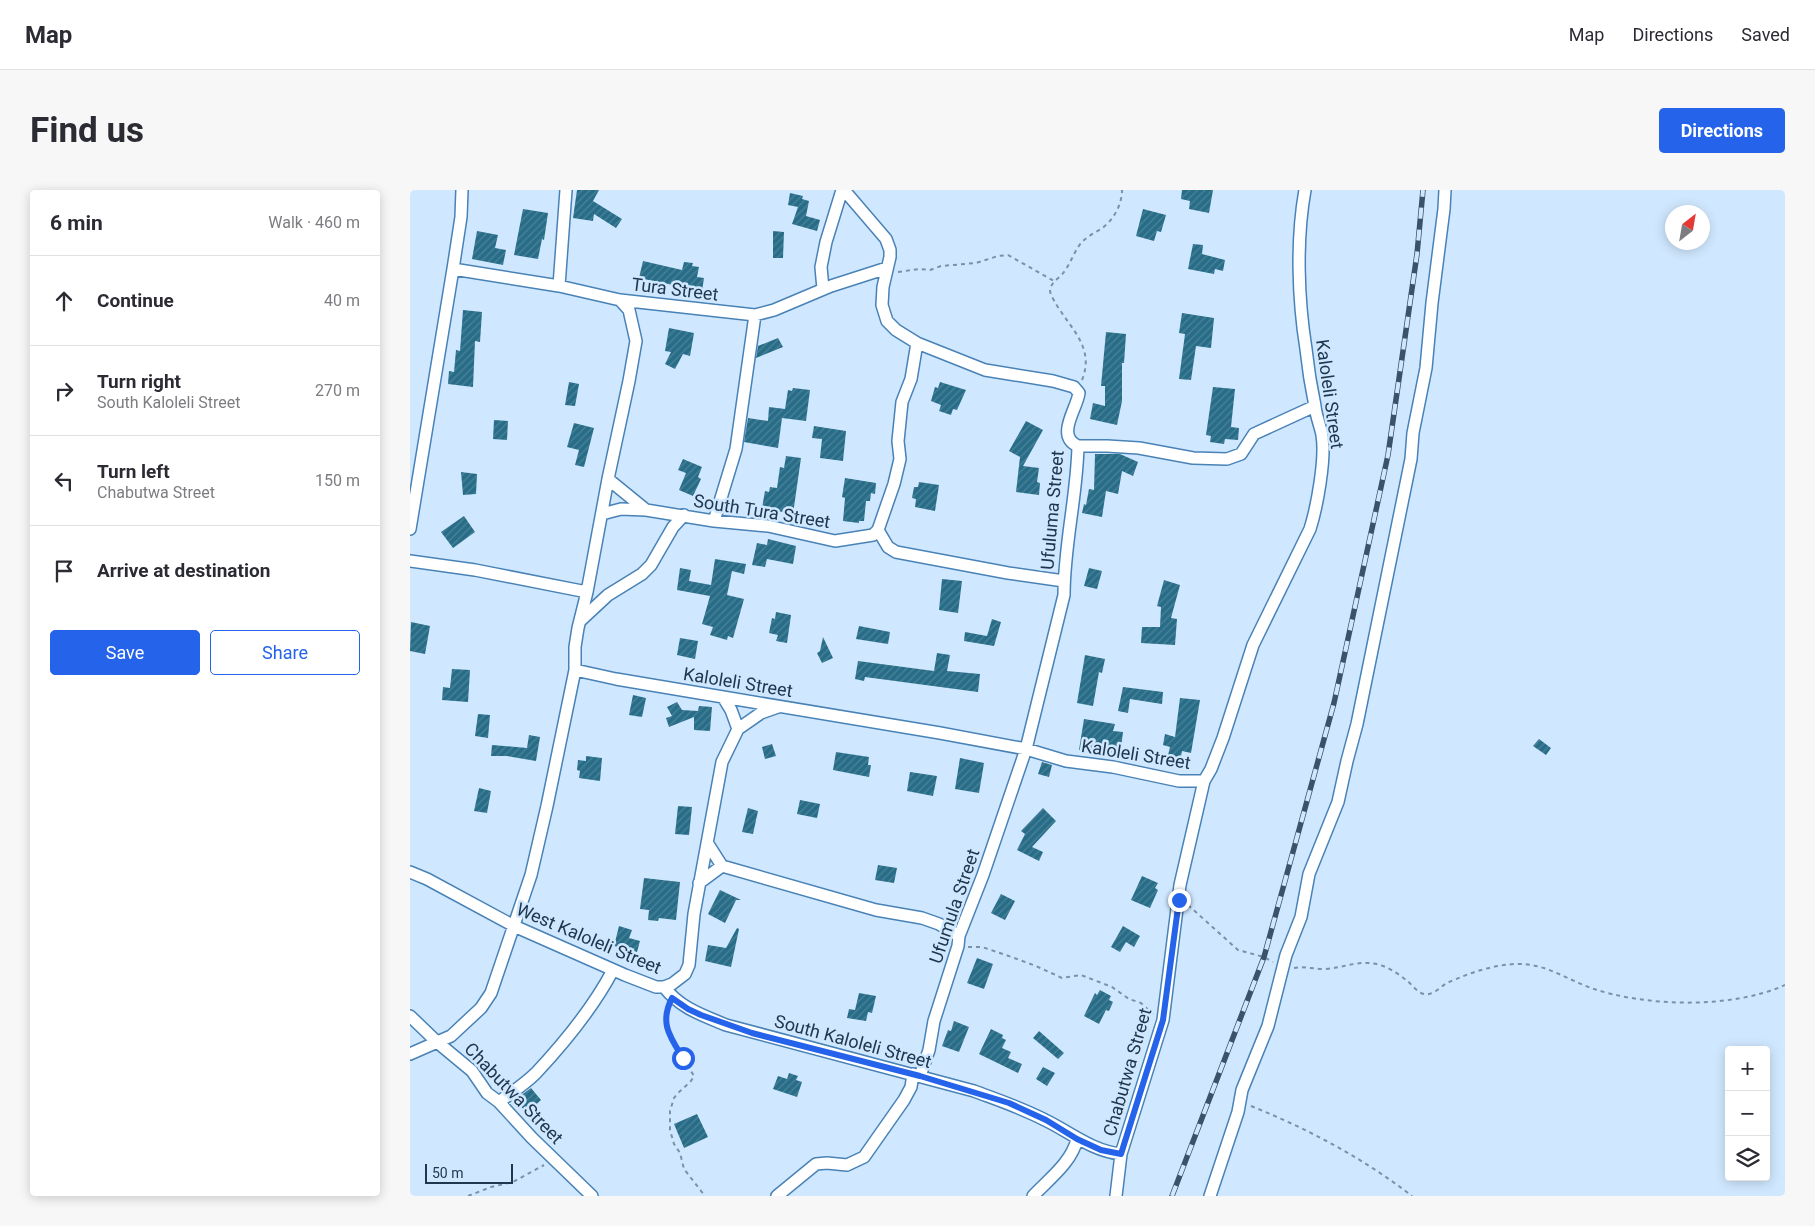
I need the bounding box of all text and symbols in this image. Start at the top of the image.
text: Map [25,21,72,49]
text: Map [1569,24,1604,45]
text: Directions [1632,24,1713,45]
text: Saved [1741,24,1790,45]
button: Directions [1659,108,1785,153]
text: Find us [30,110,144,151]
north arrow [1665,205,1710,250]
text: 6 min [50,211,103,235]
text: Walk · 460 m [268,213,360,232]
street label: Tura Street [630,273,720,305]
icon: ahead [50,287,78,315]
text: Continue [97,289,174,312]
text: 40 m [324,291,360,310]
street label: Kaloleli Street [1312,338,1348,450]
text: Turn right [97,370,181,393]
icon: right [50,377,78,405]
text: 270 m [315,381,360,400]
text: South Kaloleli Street [97,393,241,412]
street label: Ufuluma Street [1036,449,1068,571]
text: Turn left [97,460,170,483]
icon: left [50,467,78,495]
text: 150 m [315,471,360,490]
text: Chabutwa Street [97,483,215,502]
street label: South Tura Street [692,490,832,532]
icon: arrive [50,557,78,585]
text: Arrive at destination [97,559,270,582]
button: Save [50,630,200,675]
button: Share [210,630,360,675]
street label: Kaloleli Street [682,663,794,701]
street label: Kaloleli Street [1080,735,1192,773]
street label: Ufumula Street [925,846,983,966]
route end [1168,889,1191,912]
street label: West Kaloleli Street [513,898,665,978]
street label: Chabutwa Street [1099,1005,1155,1139]
street label: South Kaloleli Street [772,1010,934,1072]
street label: Chabutwa Street [460,1038,568,1148]
map controls [1725,1046,1770,1181]
button: + [1725,1046,1770,1091]
route start [672,1047,695,1070]
button: − [1725,1091,1770,1136]
button: layers [1725,1136,1770,1181]
scale bar [425,1161,512,1184]
text: 50 m [432,1165,464,1181]

